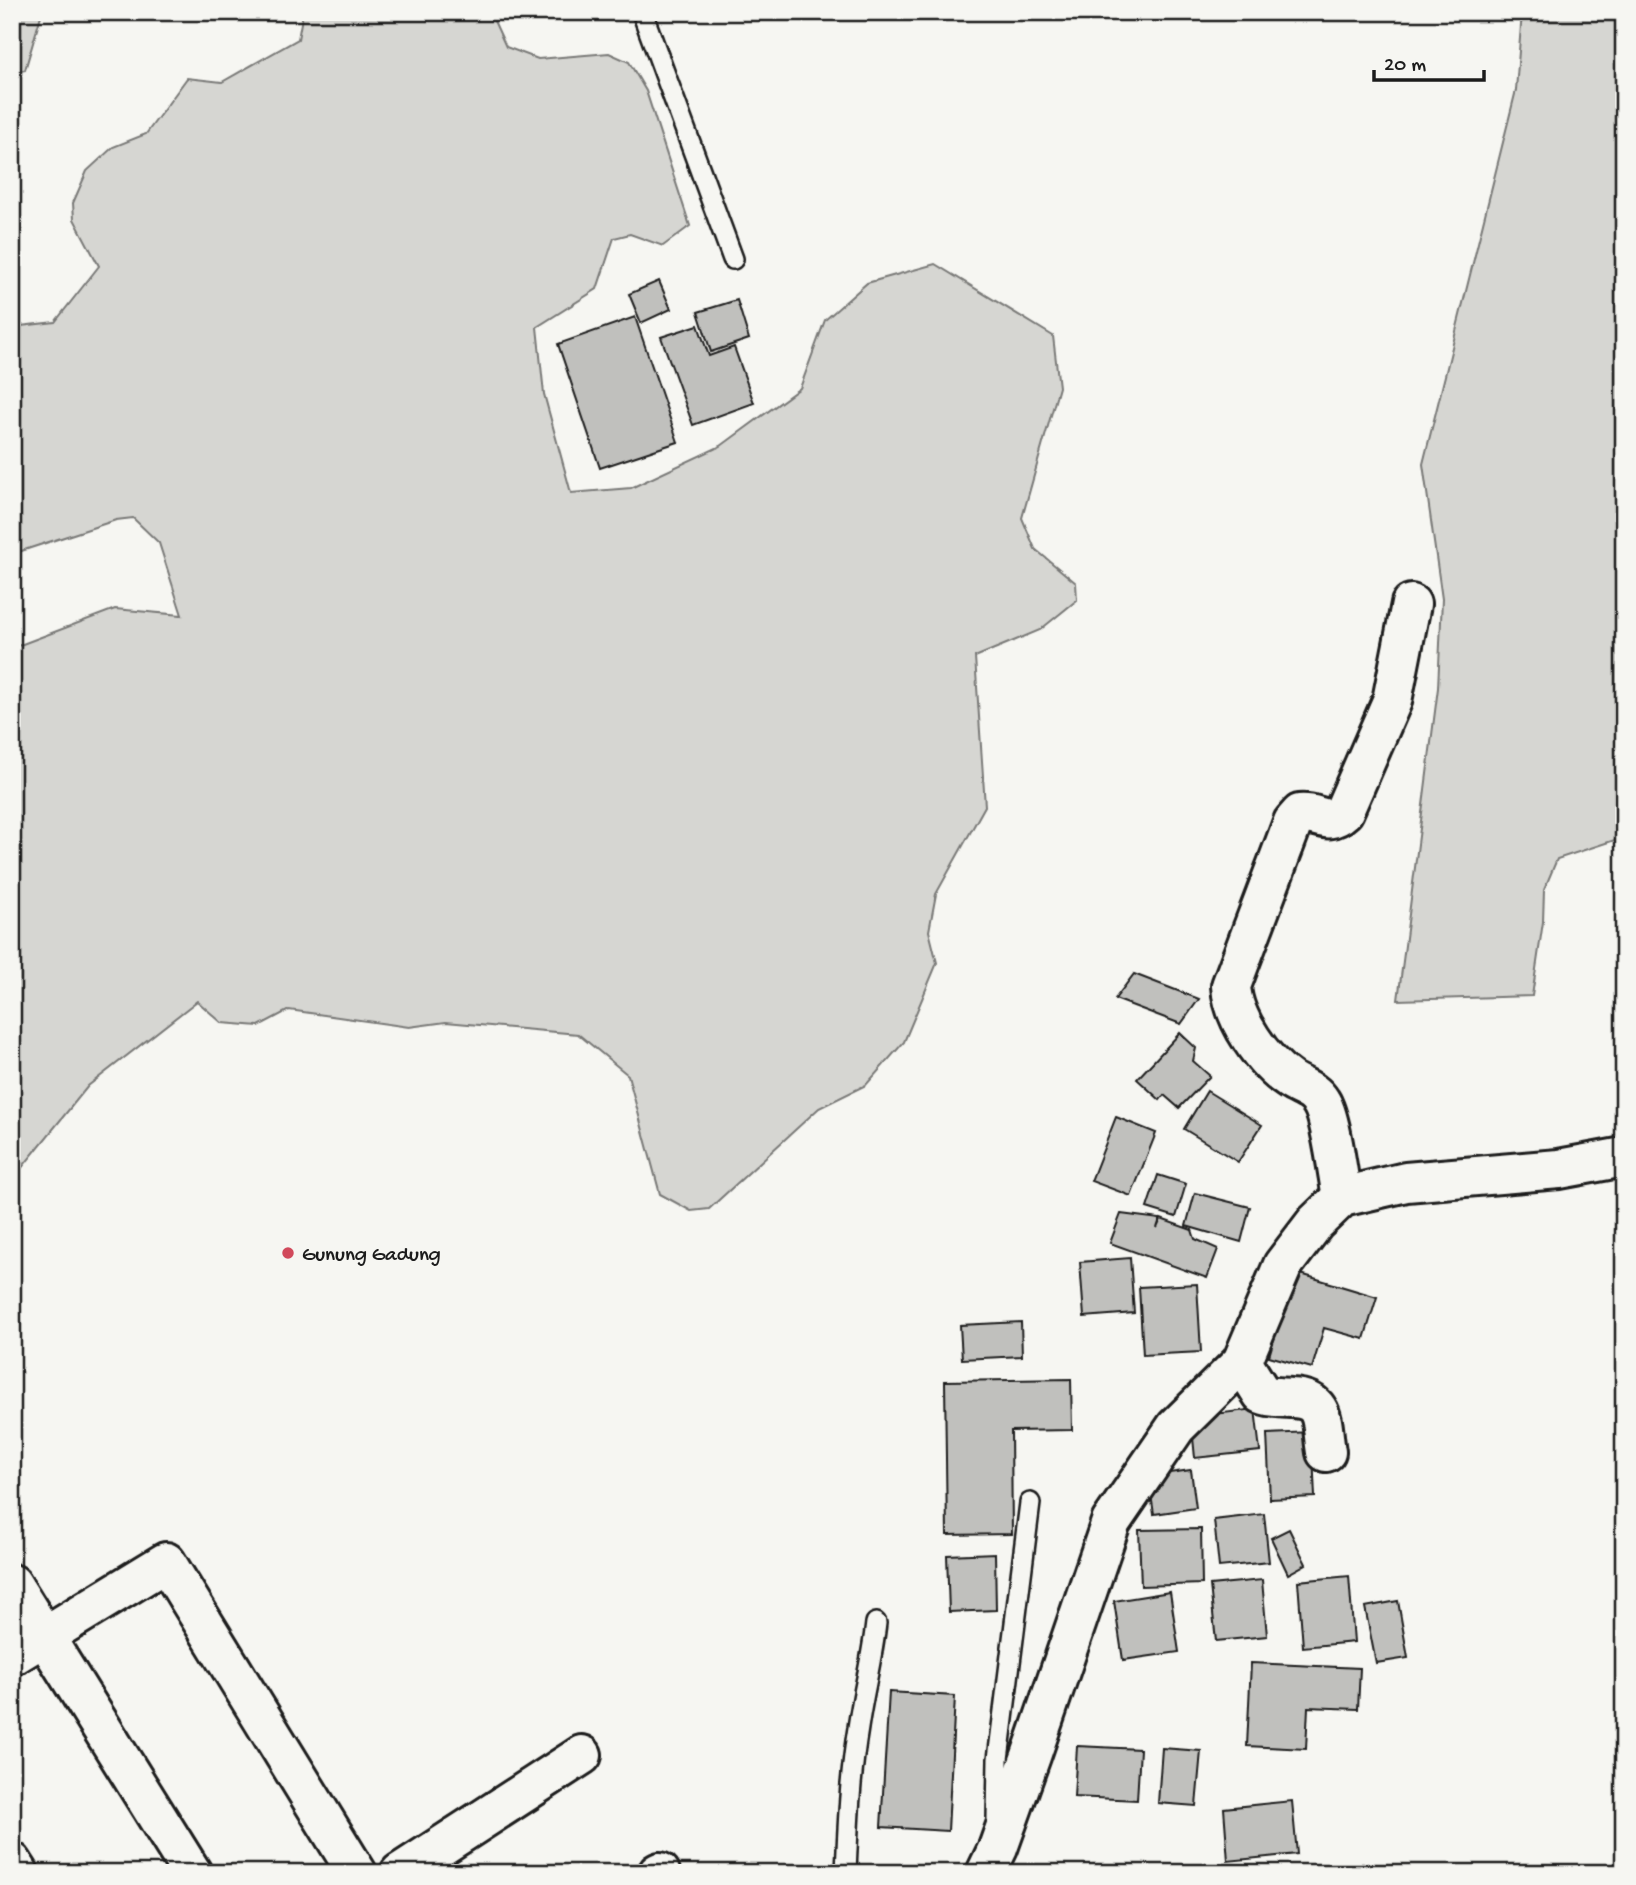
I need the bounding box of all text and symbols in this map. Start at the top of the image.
scale bar [1374,38,1484,82]
text: 20 m [1384,54,1426,79]
place label: Gunung Gadung [302,1244,441,1269]
marker: Gunung Gadung [280,1245,296,1261]

